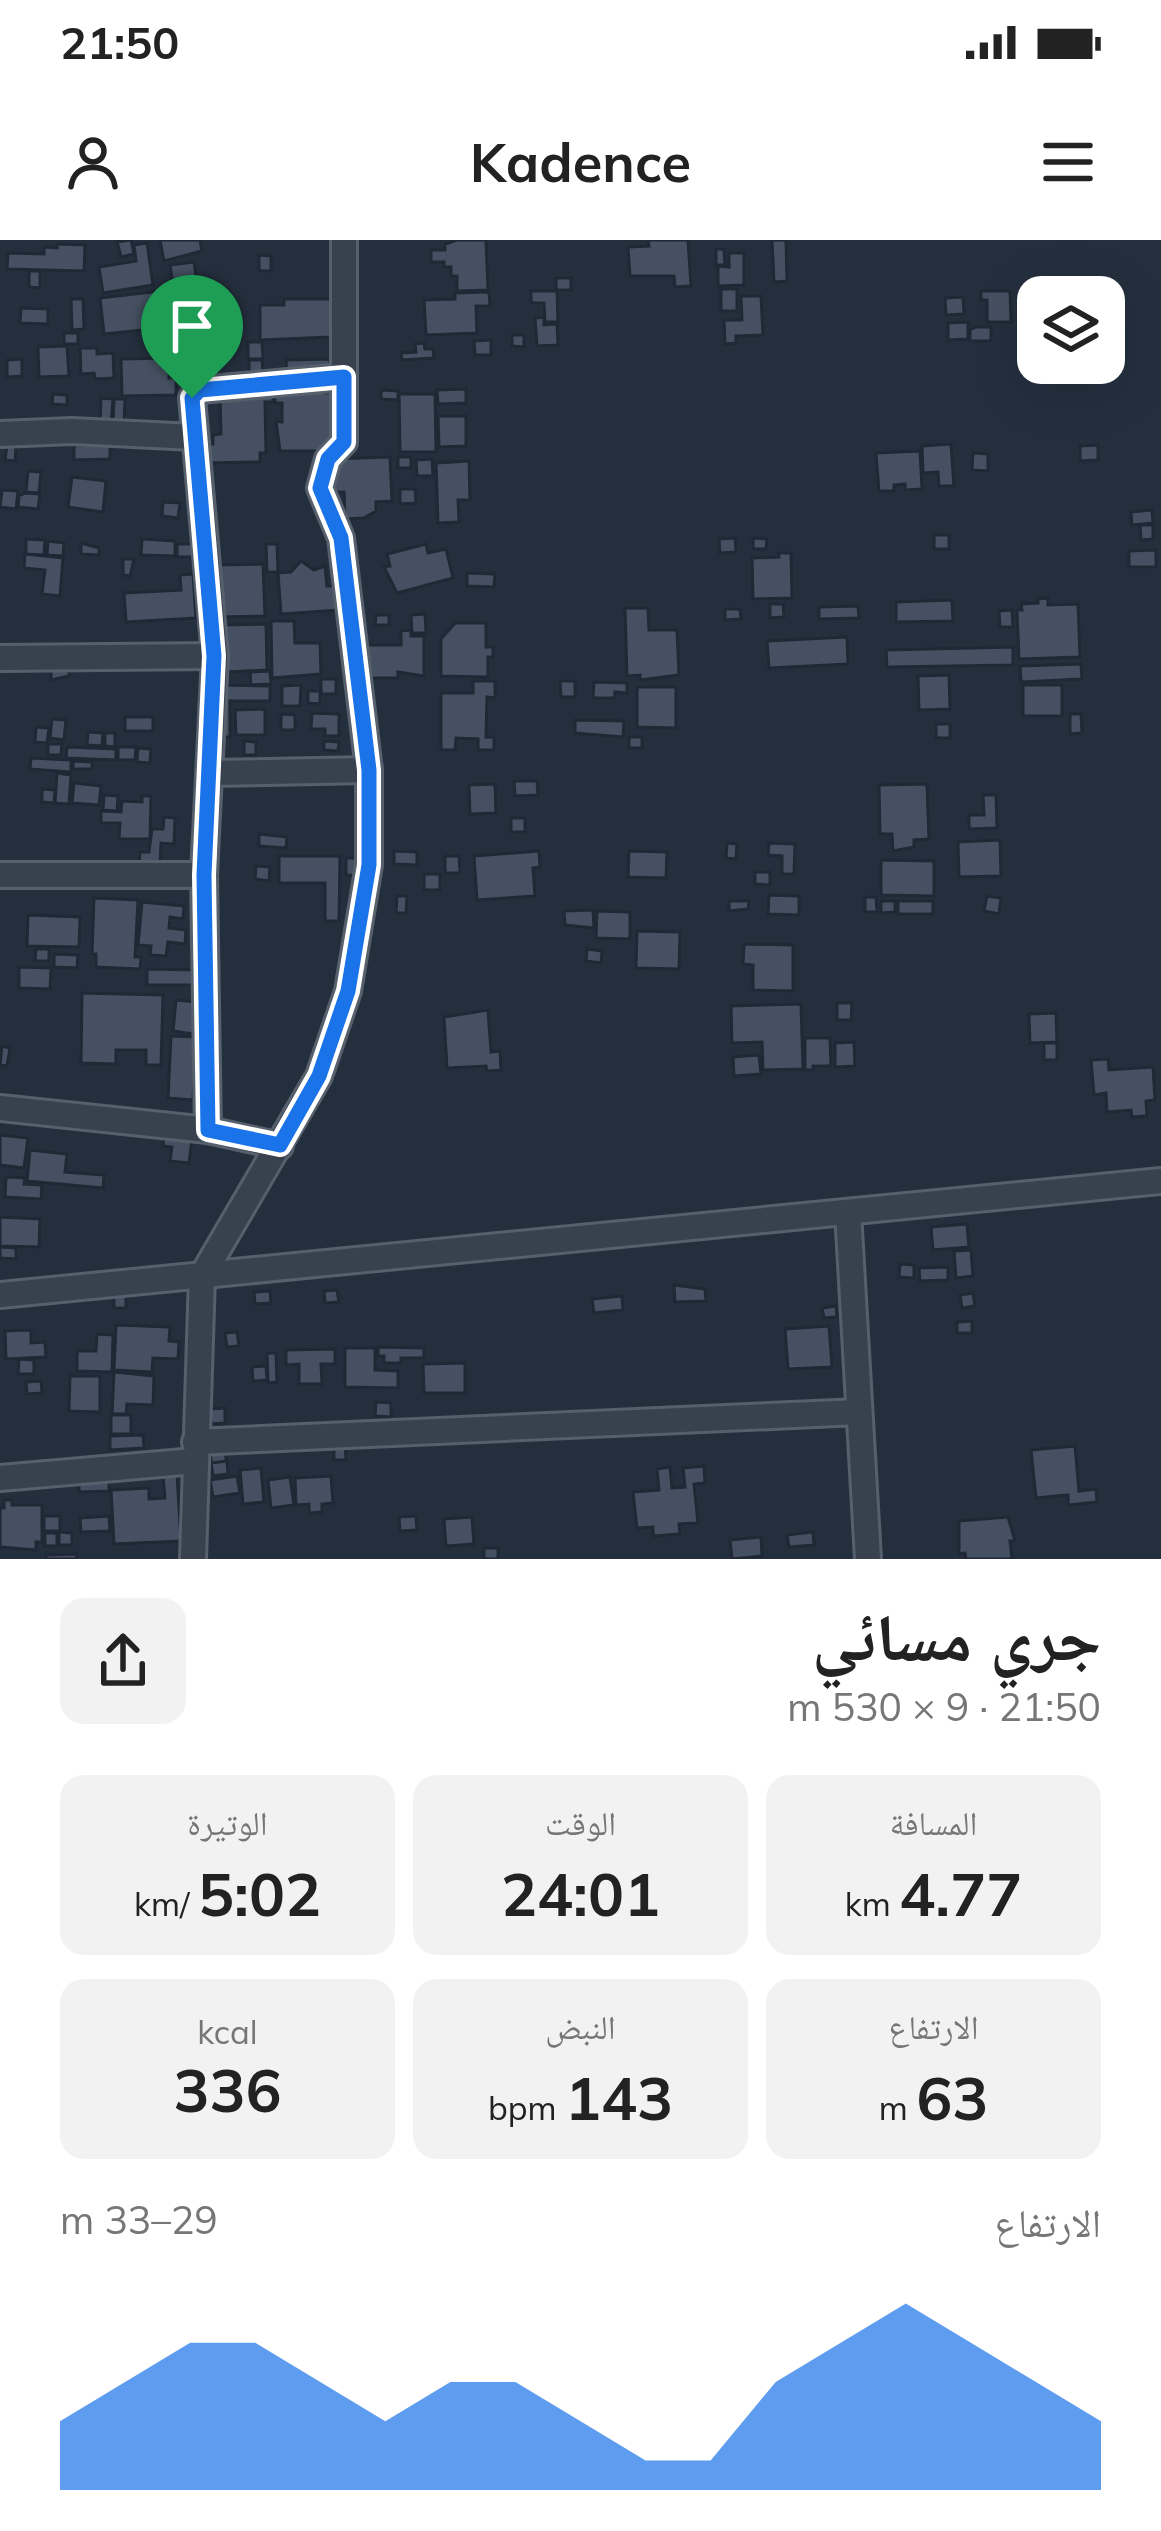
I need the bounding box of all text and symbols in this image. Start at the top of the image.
text: 21:50 [60,14,179,70]
text: Kadence [470,128,691,196]
icon: person [60,129,126,195]
icon: menu [1035,129,1101,195]
pin [141,275,243,398]
map controls [1017,276,1125,384]
button: layers [1017,276,1125,384]
icon: arrive [159,293,225,359]
text: جري مسائي [812,1595,1101,1678]
button: share [60,1598,186,1724]
text: 21:50 · 9 × 530 m [787,1682,1101,1731]
text: الوتيرة [187,1802,268,1843]
text: الوقت [545,1802,616,1843]
text: المسافة [890,1802,977,1843]
text: 5:02 [198,1856,321,1931]
text: 24:01 [501,1856,660,1931]
text: 4.77 [899,1856,1022,1931]
text: /km [134,1883,198,1924]
text: km [845,1883,899,1924]
text: النبض [545,2006,616,2047]
text: الارتفاع [888,2006,979,2047]
text: kcal [197,2011,258,2052]
text: 336 [174,2052,282,2127]
text: 143 [565,2060,673,2135]
text: 63 [916,2060,988,2135]
text: bpm [488,2087,565,2128]
text: m [879,2087,916,2128]
text: 29–33 m [60,2195,218,2244]
text: الارتفاع [995,2198,1101,2247]

